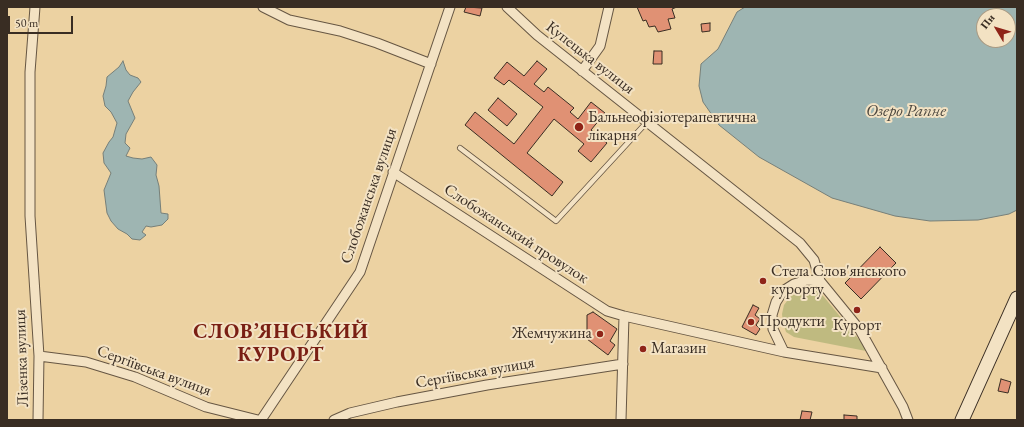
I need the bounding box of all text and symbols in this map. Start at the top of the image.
scale bar [10,8,75,34]
north arrow [976,8,1016,48]
text: Пн [977,11,997,31]
text: 50 m [15,15,38,31]
street label: Купецька вулиця [542,17,638,99]
water label: Озеро Рапне [866,101,946,121]
place label: Бальнеофізіотерапевтична лікарня [588,108,756,146]
marker: Бальнеофізіотерапевтична лікарня [573,121,585,133]
street label: Слобожанська вулиця [337,126,401,266]
street label: Слобожанський провулок [440,180,592,288]
place label: Стела Слов'янського курорту [771,262,906,300]
marker: Стела Слов'янського курорту [758,276,768,286]
marker: Курорт [852,305,862,315]
street label: Лізенка вулиця [11,309,33,407]
place label: Продукти [759,312,825,332]
place label: Курорт [833,316,881,336]
marker: Продукти [746,317,756,327]
district label: СЛОВ’ЯНСЬКИЙ КУРОРТ [193,321,369,368]
place label: Жемчужина [512,324,592,344]
marker: Жемчужина [595,329,605,339]
place label: Магазин [651,339,706,359]
street label: Сергіївська вулиця [94,341,214,401]
marker: Магазин [638,344,648,354]
street label: Сергіївська вулиця [414,353,536,393]

